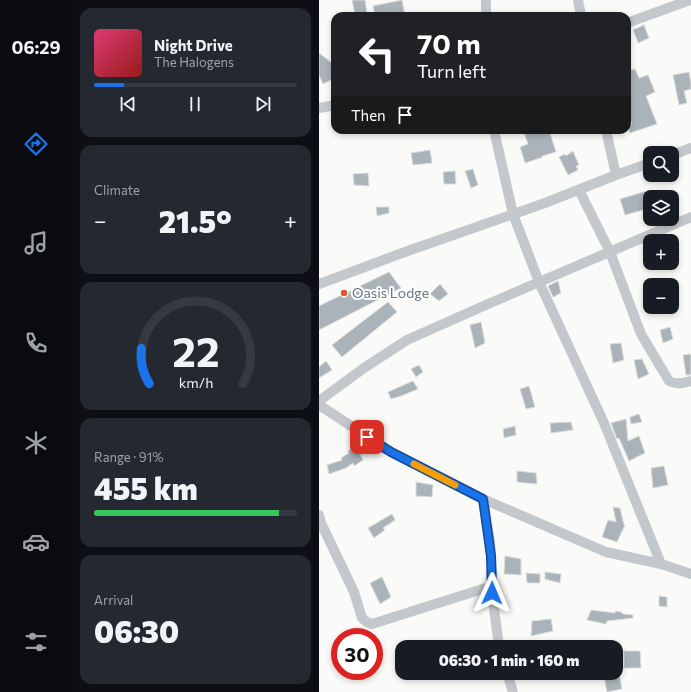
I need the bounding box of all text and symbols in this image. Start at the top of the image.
text: 70 m [417,26,481,60]
icon: left [351,28,403,80]
text: 06:29 [11,36,61,58]
text: Night Drive [154,36,233,54]
text: The Halogens [154,54,234,70]
text: Turn left [417,60,486,82]
icon: previous [117,93,139,115]
icon: pause [184,93,206,115]
icon: next [252,93,274,115]
icon: arrive [394,104,416,126]
text: Then [351,106,386,124]
icon: directions [22,130,50,158]
map controls [643,146,679,314]
button: search [643,146,679,182]
text: Climate [94,182,140,198]
button: layers [643,190,679,226]
text: 21.5° [159,202,232,239]
text: − [94,207,107,234]
text: + [284,207,297,234]
icon: music [22,229,50,257]
button: + [643,234,679,270]
button: − [643,278,679,314]
place label: Oasis Lodge [352,284,429,301]
marker: Oasis Lodge [339,288,349,298]
text: 22 [172,325,219,376]
icon: phone [22,329,50,357]
text: km/h [178,373,213,391]
pin [350,420,384,454]
icon: arrive [356,426,378,448]
icon: climate [22,429,50,457]
text: Range · 91% [94,449,164,465]
text: 455 km [94,469,198,506]
icon: car [22,528,50,556]
position arrow [471,572,513,614]
text: Arrival [94,592,133,608]
text: 06:30 [94,612,179,649]
icon: filters [22,628,50,656]
speed limit sign: 30 [331,628,383,680]
text: 06:30 · 1 min · 160 m [439,651,579,669]

